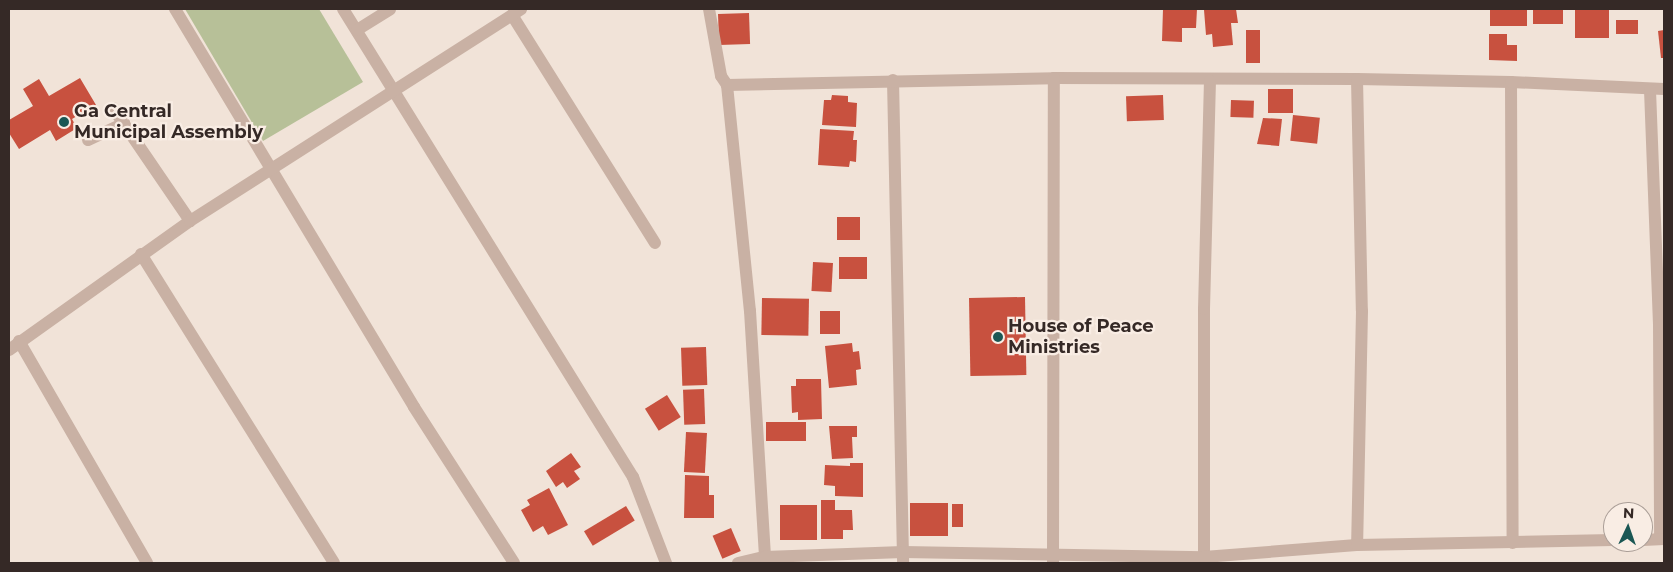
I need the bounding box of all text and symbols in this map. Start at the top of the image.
place label: Ga Central Municipal Assembly [74,101,263,144]
marker: Ga Central Municipal Assembly [58,116,70,128]
place label: House of Peace Ministries [1008,316,1154,358]
marker: House of Peace Ministries [992,331,1004,343]
north arrow [1603,502,1653,552]
text: N [1623,504,1635,522]

